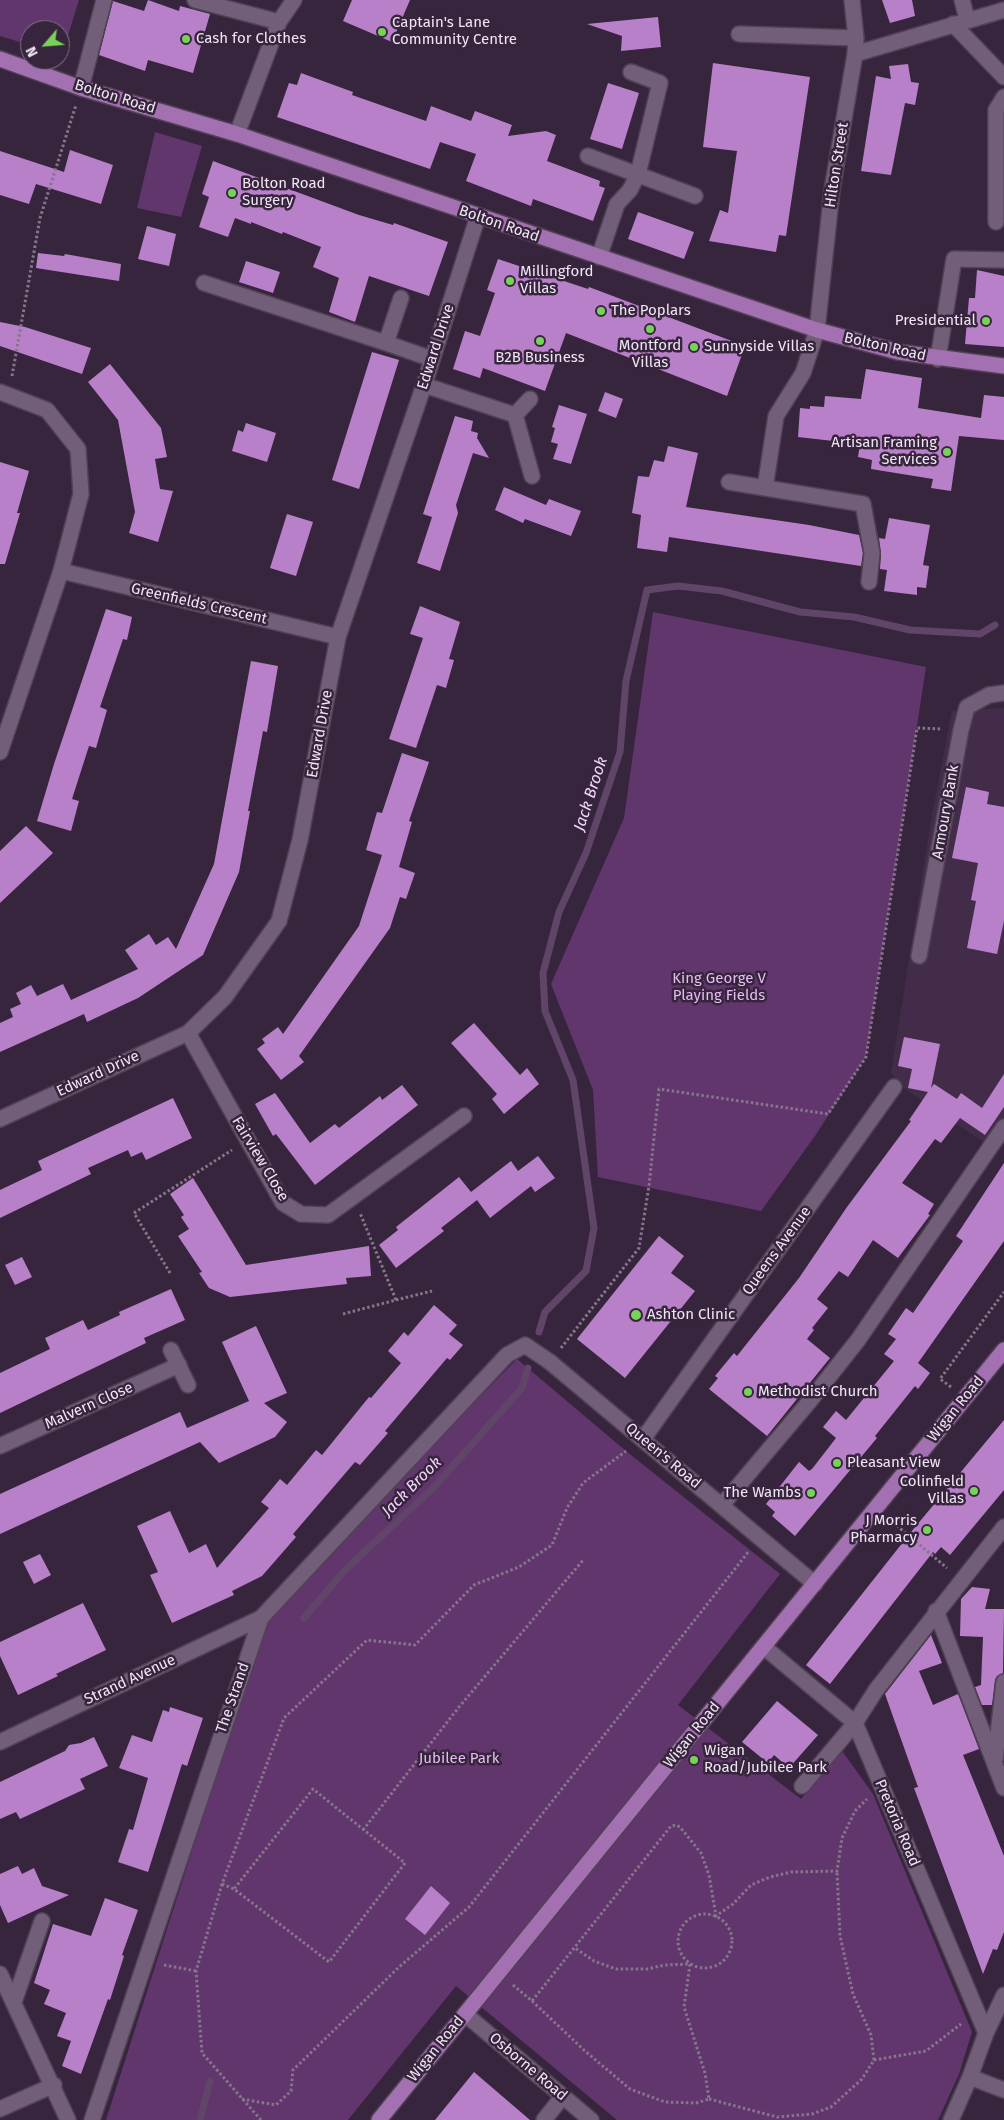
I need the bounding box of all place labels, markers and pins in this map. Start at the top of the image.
place label: Captain's Lane Community Centre [392,14,517,49]
marker: Captain's Lane Community Centre [376,26,388,38]
place label: Cash for Clothes [196,30,306,48]
marker: Cash for Clothes [180,33,192,45]
place label: Bolton Road Surgery [242,175,326,210]
marker: Bolton Road Surgery [226,187,238,199]
place label: Millingford Villas [520,263,593,298]
marker: Millingford Villas [504,275,516,287]
place label: The Poplars [611,302,691,320]
marker: The Poplars [595,305,607,317]
place label: Presidential [895,312,976,330]
marker: Presidential [980,315,992,327]
marker: Montford Villas [644,323,656,335]
marker: B2B Business [534,335,546,347]
place label: Montford Villas [619,337,681,372]
place label: Sunnyside Villas [704,338,814,356]
marker: Sunnyside Villas [688,341,700,353]
place label: B2B Business [495,349,585,367]
place label: Artisan Framing Services [831,434,937,469]
marker: Artisan Framing Services [941,446,953,458]
place label: Ashton Clinic [647,1306,735,1324]
marker: Ashton Clinic [629,1308,643,1322]
place label: Methodist Church [758,1383,877,1401]
marker: Methodist Church [742,1386,754,1398]
place label: Pleasant View [847,1454,941,1472]
marker: Pleasant View [831,1457,843,1469]
place label: Colinfield Villas [900,1473,964,1508]
place label: The Wambs [723,1484,801,1502]
marker: Colinfield Villas [968,1485,980,1497]
marker: The Wambs [805,1487,817,1499]
place label: J Morris Pharmacy [850,1512,917,1547]
marker: J Morris Pharmacy [921,1524,933,1536]
place label: Wigan Road/Jubilee Park [704,1742,827,1777]
marker: Wigan Road/Jubilee Park [688,1754,700,1766]

